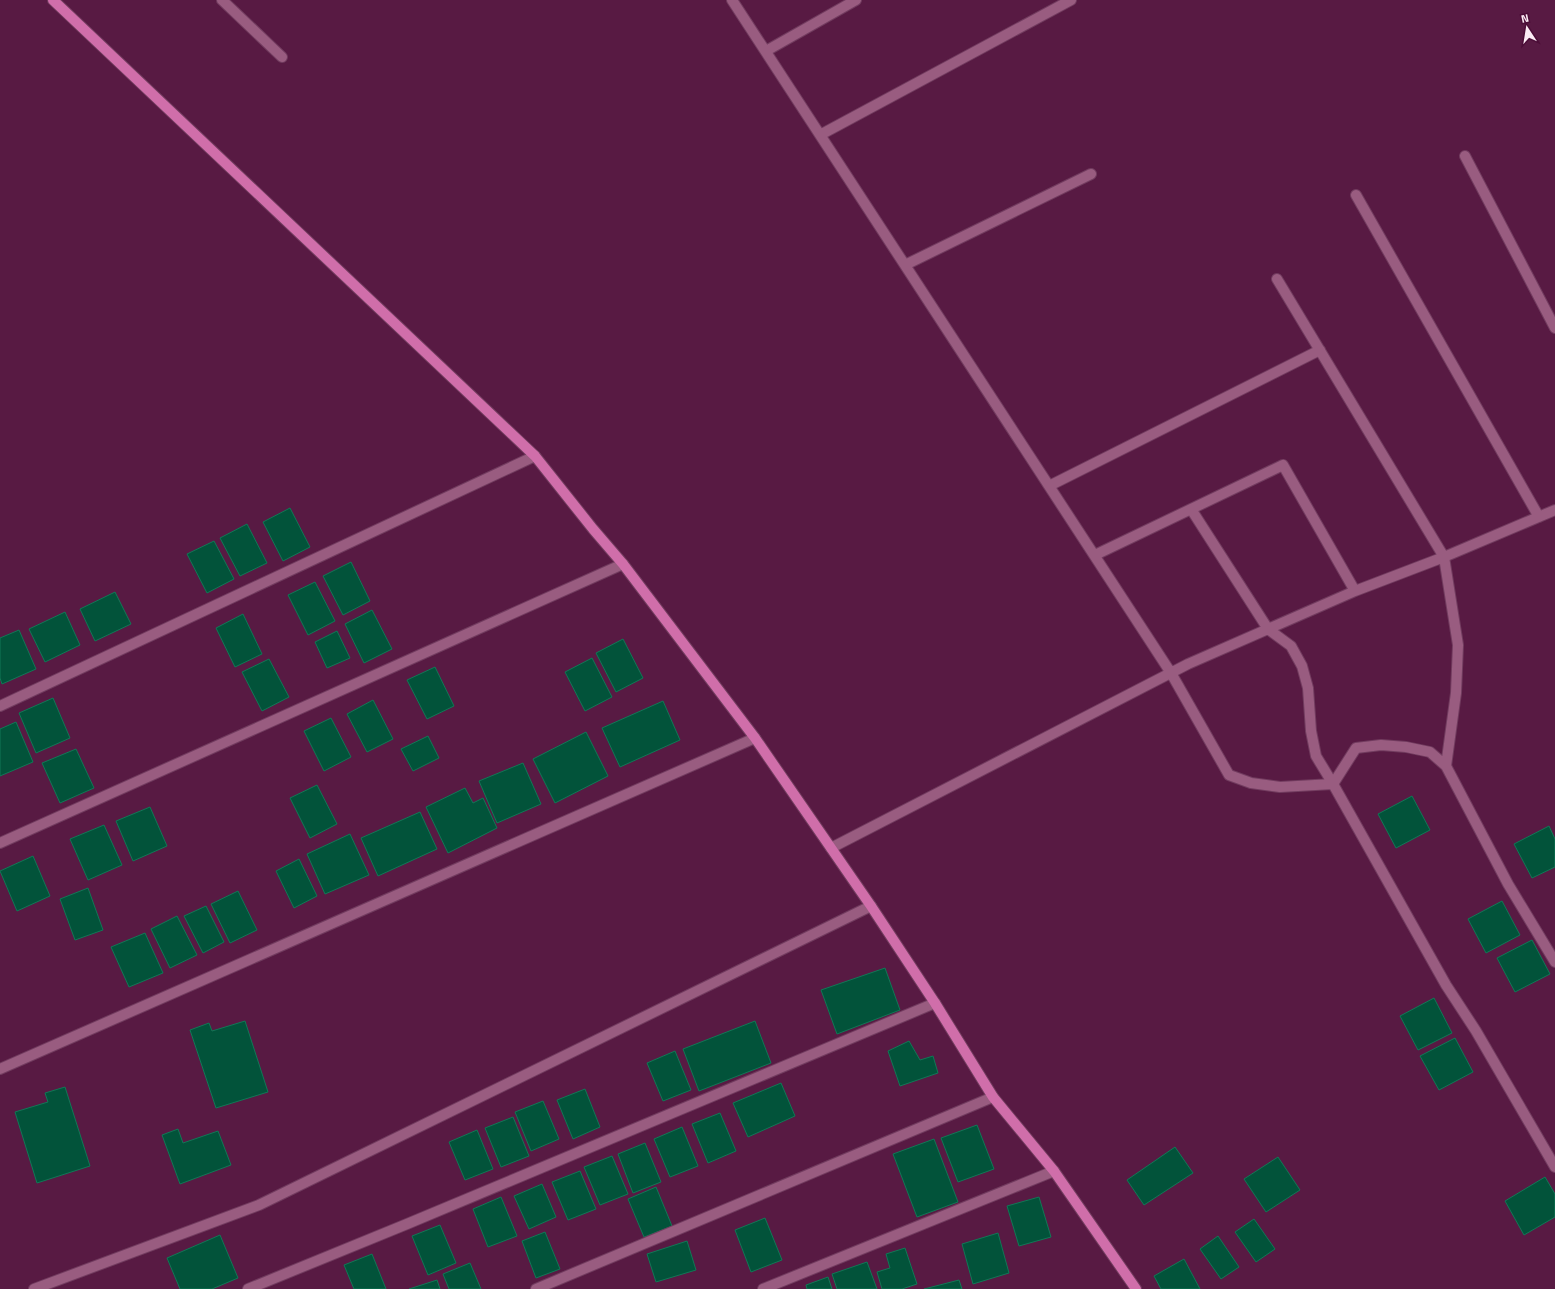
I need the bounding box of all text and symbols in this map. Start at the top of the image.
north arrow [1507,8,1547,48]
text: N [1520,10,1530,27]

